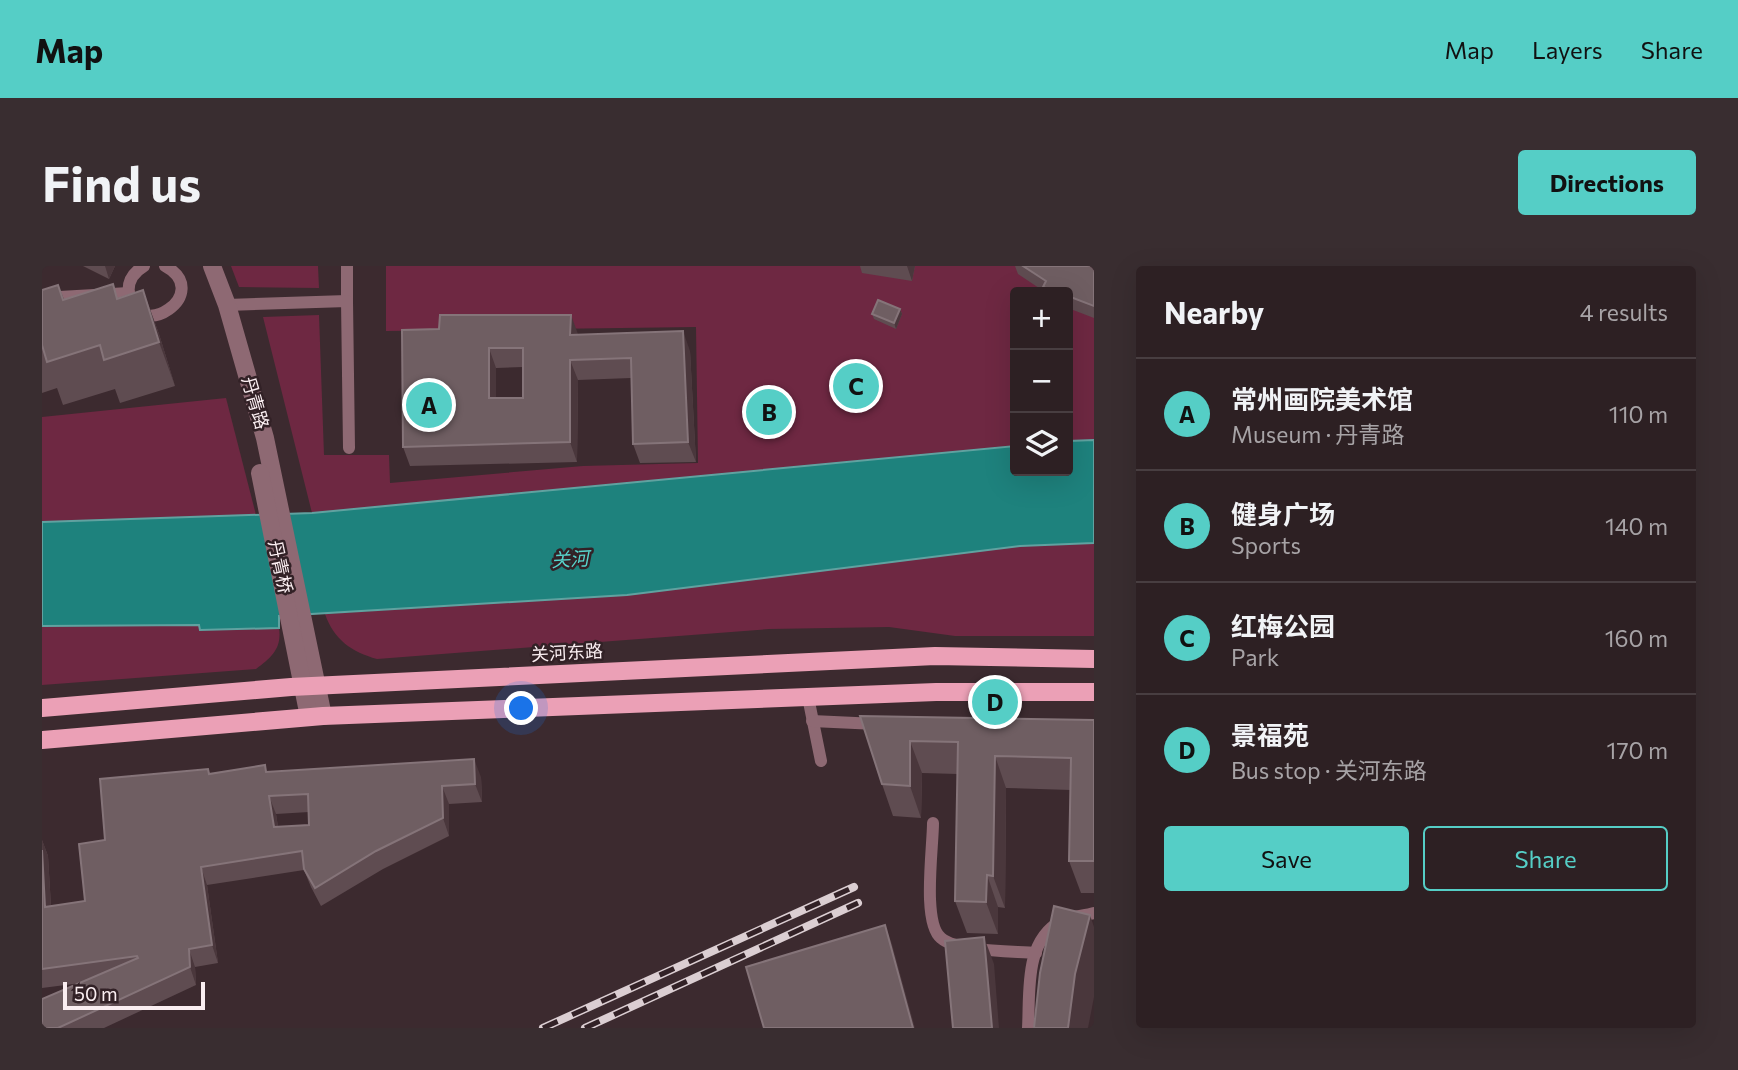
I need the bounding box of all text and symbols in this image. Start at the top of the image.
text: Map [35,29,103,70]
text: Map [1445,35,1494,64]
text: Layers [1532,35,1603,64]
text: Share [1641,35,1703,64]
button: Directions [1518,150,1696,215]
text: Find us [42,152,201,212]
map controls [1010,287,1073,476]
button: + [1010,287,1073,350]
text: Nearby [1164,293,1264,330]
text: 4 results [1580,298,1668,326]
button: − [1010,350,1073,413]
pin: C [833,360,879,412]
street label: 丹青路 [238,374,274,432]
pin: A [406,379,452,431]
text: 常州画院美术馆 [1231,383,1413,414]
pin: B [746,386,792,438]
text: A [1179,400,1195,428]
text: 110 m [1609,400,1668,428]
button: layers [1010,413,1073,476]
text: Museum · 丹青路 [1231,420,1405,448]
text: 健身广场 [1231,498,1335,529]
text: B [1179,512,1195,540]
text: 140 m [1605,512,1668,540]
text: Sports [1231,531,1301,559]
street label: 丹青桥 [265,538,297,595]
water label: 关河 [550,546,594,571]
text: 红梅公园 [1231,610,1335,641]
text: C [1179,624,1195,652]
text: 160 m [1605,624,1668,652]
street label: 关河东路 [530,639,603,665]
text: Park [1231,643,1279,671]
pin: D [972,676,1018,728]
your location [504,691,538,725]
text: 景福苑 [1231,719,1309,750]
text: D [1179,736,1195,764]
text: 170 m [1607,736,1668,764]
text: Bus stop · 关河东路 [1231,756,1427,784]
button: Save [1164,826,1409,891]
button: Share [1423,826,1668,891]
scale bar [63,979,205,1011]
text: 50 m [74,982,118,1005]

